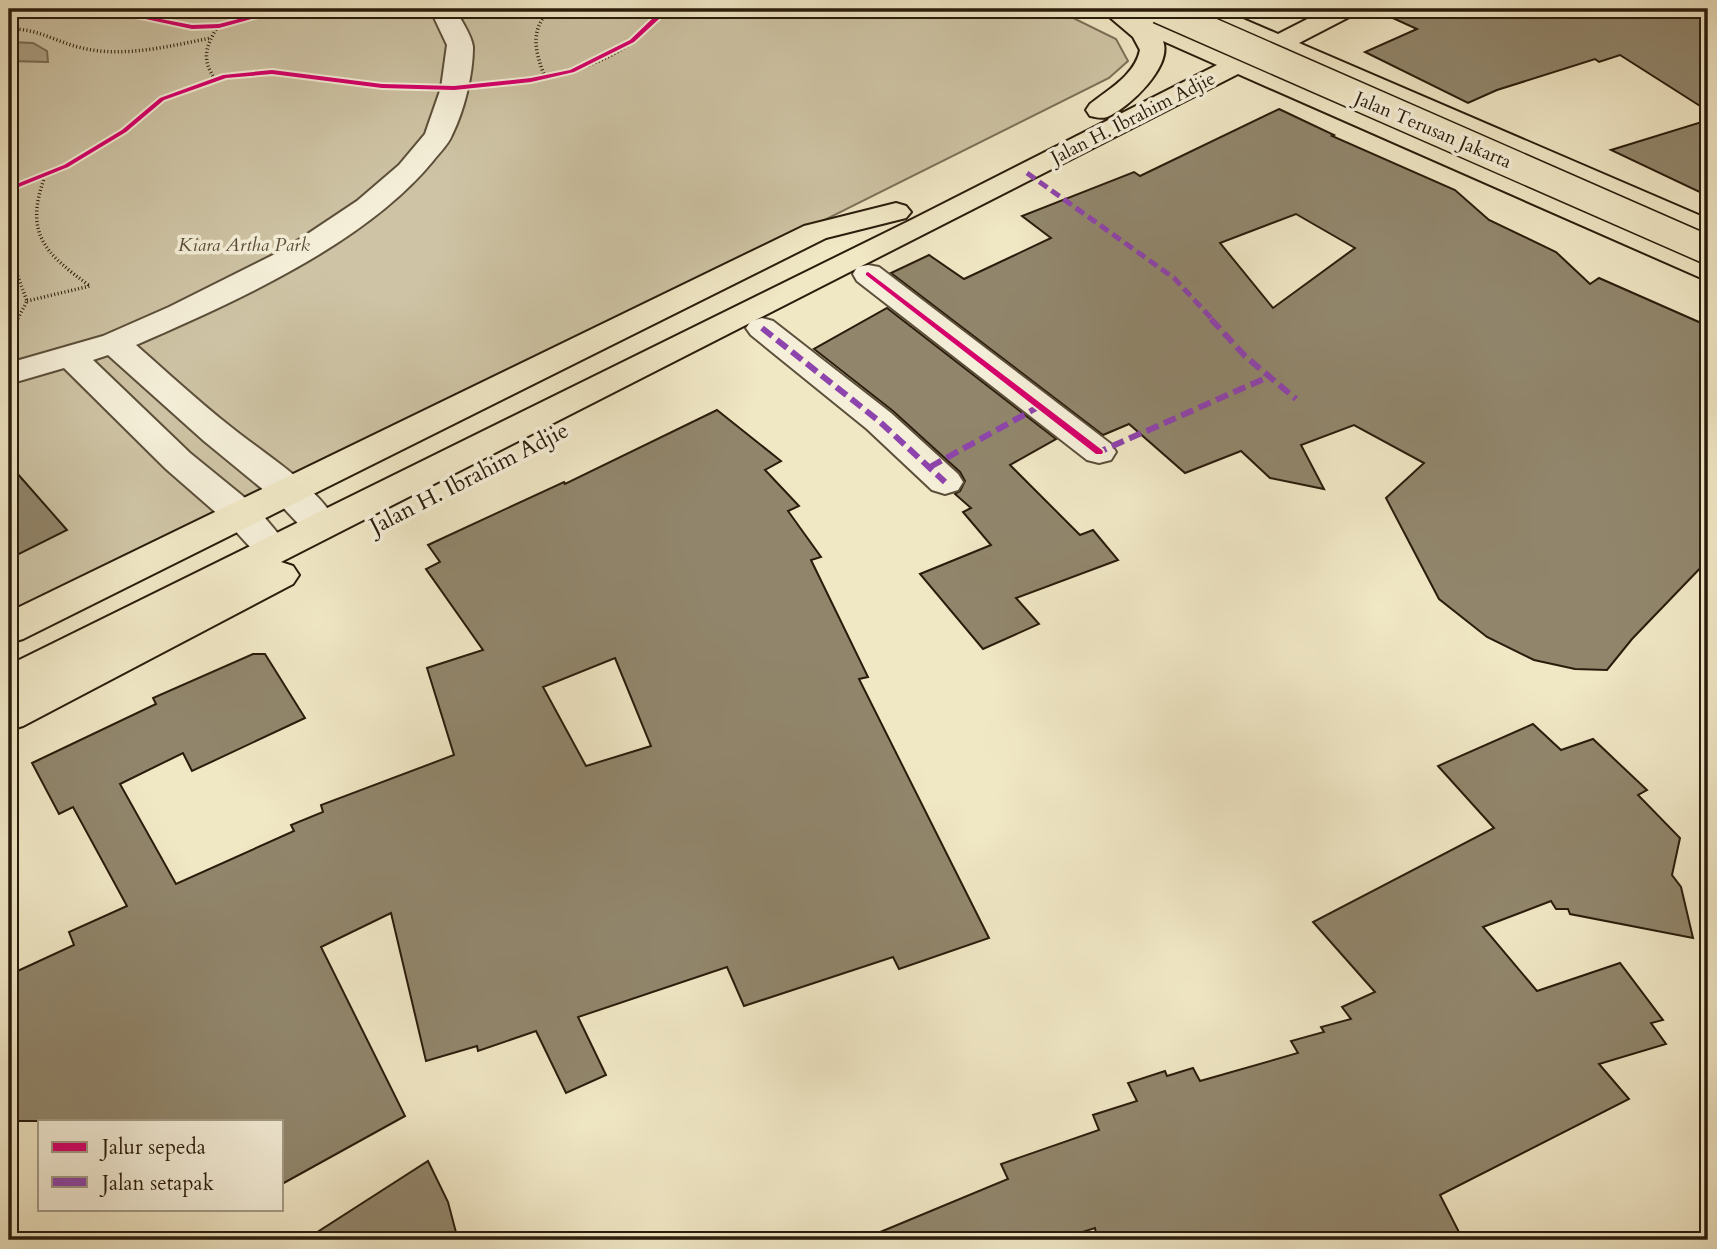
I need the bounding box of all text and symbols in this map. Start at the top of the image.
street label: Jalan H. Ibrahim Adjie [1044,65,1220,172]
street label: Jalan Terusan Jakarta [1348,84,1515,175]
park label: Kiara Artha Park [178,232,311,258]
street label: Jalan H. Ibrahim Adjie [362,414,574,543]
legend [38,1120,284,1210]
text: Jalur sepeda [99,1133,206,1162]
text: Jalan setapak [99,1169,215,1198]

